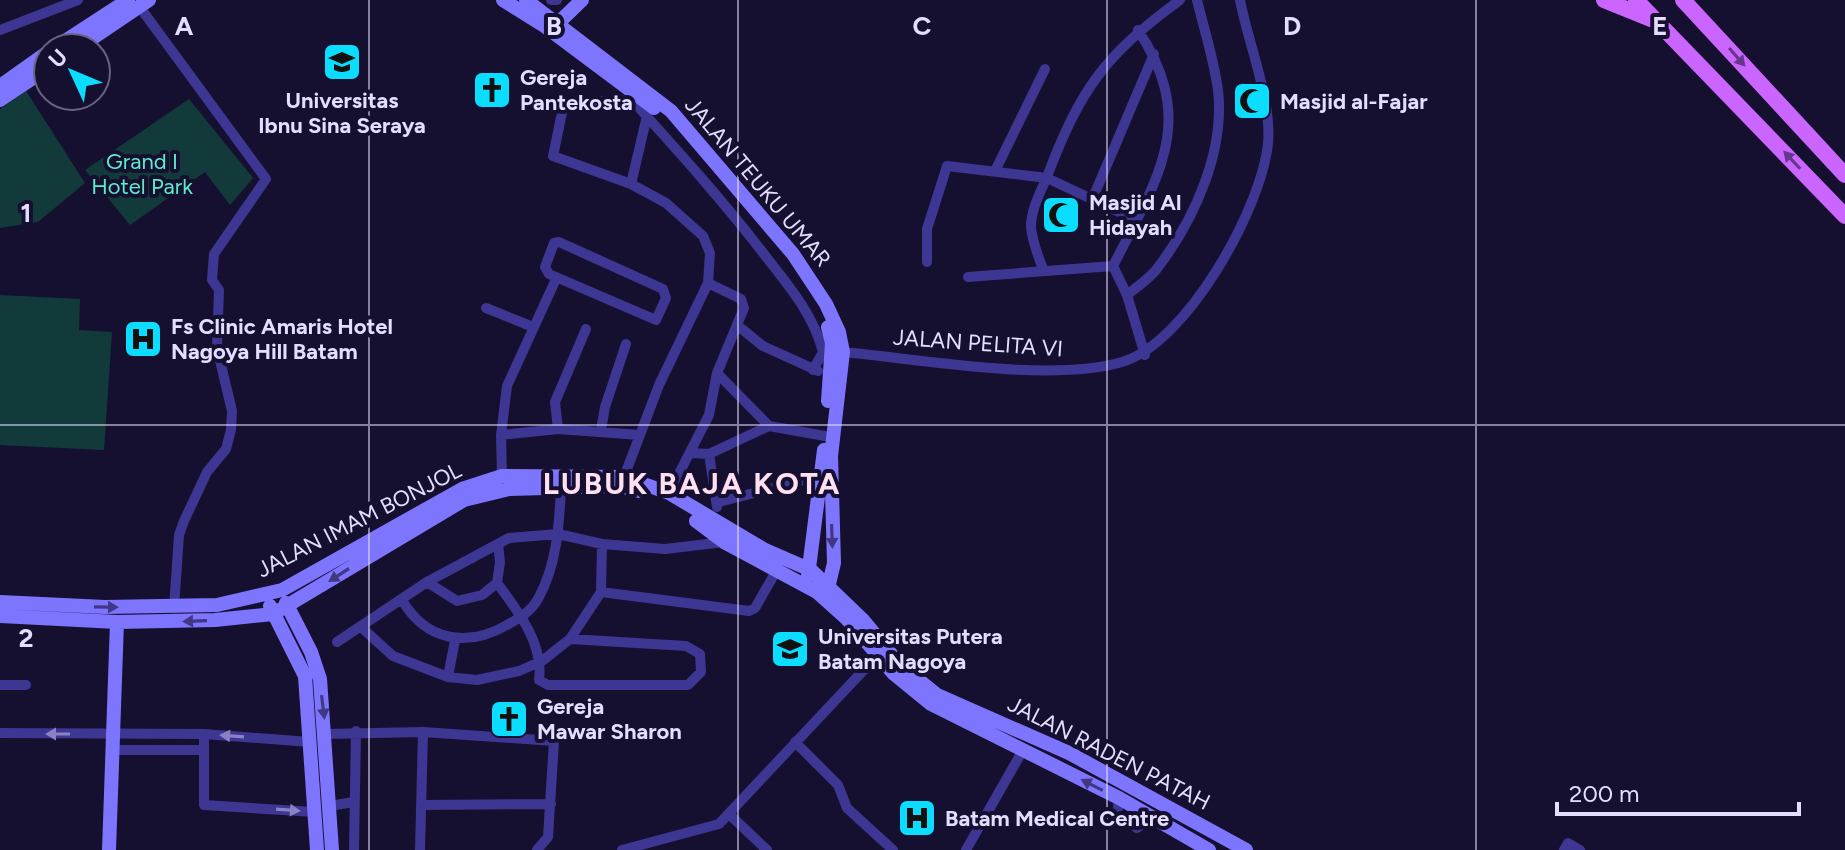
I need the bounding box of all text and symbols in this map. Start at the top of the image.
text: A [175,10,194,42]
text: B [546,10,562,42]
text: C [913,10,932,42]
text: D [1283,10,1301,42]
text: E [1652,10,1668,42]
north arrow [32,32,112,112]
school or university icon: Universitas Ibnu Sina Seraya [321,41,363,83]
text: U [43,44,73,73]
one-way arrow [1728,46,1745,66]
place label: Gereja Pantekosta [520,64,633,116]
church icon: Gereja Pantekosta [471,69,513,111]
mosque icon: Masjid al-Fajar [1231,80,1273,122]
place label: Universitas Ibnu Sina Seraya [258,87,426,139]
place label: Masjid al-Fajar [1280,88,1428,115]
street label: JALAN TEUKU UMAR [679,92,837,272]
park label: Grand I Hotel Park [91,148,193,200]
one-way arrow [1783,150,1801,169]
place label: Masjid Al Hidayah [1089,189,1181,241]
mosque icon: Masjid Al Hidayah [1040,194,1082,236]
text: 1 [21,197,31,229]
place label: Fs Clinic Amaris Hotel Nagoya Hill Batam [171,313,393,365]
hospital icon: Fs Clinic Amaris Hotel Nagoya Hill Batam [122,318,164,360]
street label: JALAN PELITA VI [892,324,1064,362]
street label: JALAN IMAM BONJOL [252,456,466,583]
district label: LUBUK BAJA KOTA [543,465,841,502]
one-way arrow [826,524,839,549]
one-way arrow [328,567,350,582]
one-way arrow [94,601,119,614]
one-way arrow [182,615,207,628]
text: 2 [18,622,34,654]
place label: Universitas Putera Batam Nagoya [818,623,1003,675]
school or university icon: Universitas Putera Batam Nagoya [769,628,811,670]
street label: JALAN RADEN PATAH [1003,690,1215,816]
place label: Gereja Mawar Sharon [537,693,682,745]
one-way arrow [317,695,330,720]
church icon: Gereja Mawar Sharon [488,698,530,740]
one-way arrow [45,728,70,740]
one-way arrow [219,729,244,742]
scale bar [1557,766,1799,816]
one-way arrow [1081,778,1104,791]
text: 200 m [1569,779,1640,808]
hospital icon: Batam Medical Centre [896,797,938,839]
one-way arrow [276,804,301,817]
place label: Batam Medical Centre [945,805,1169,832]

